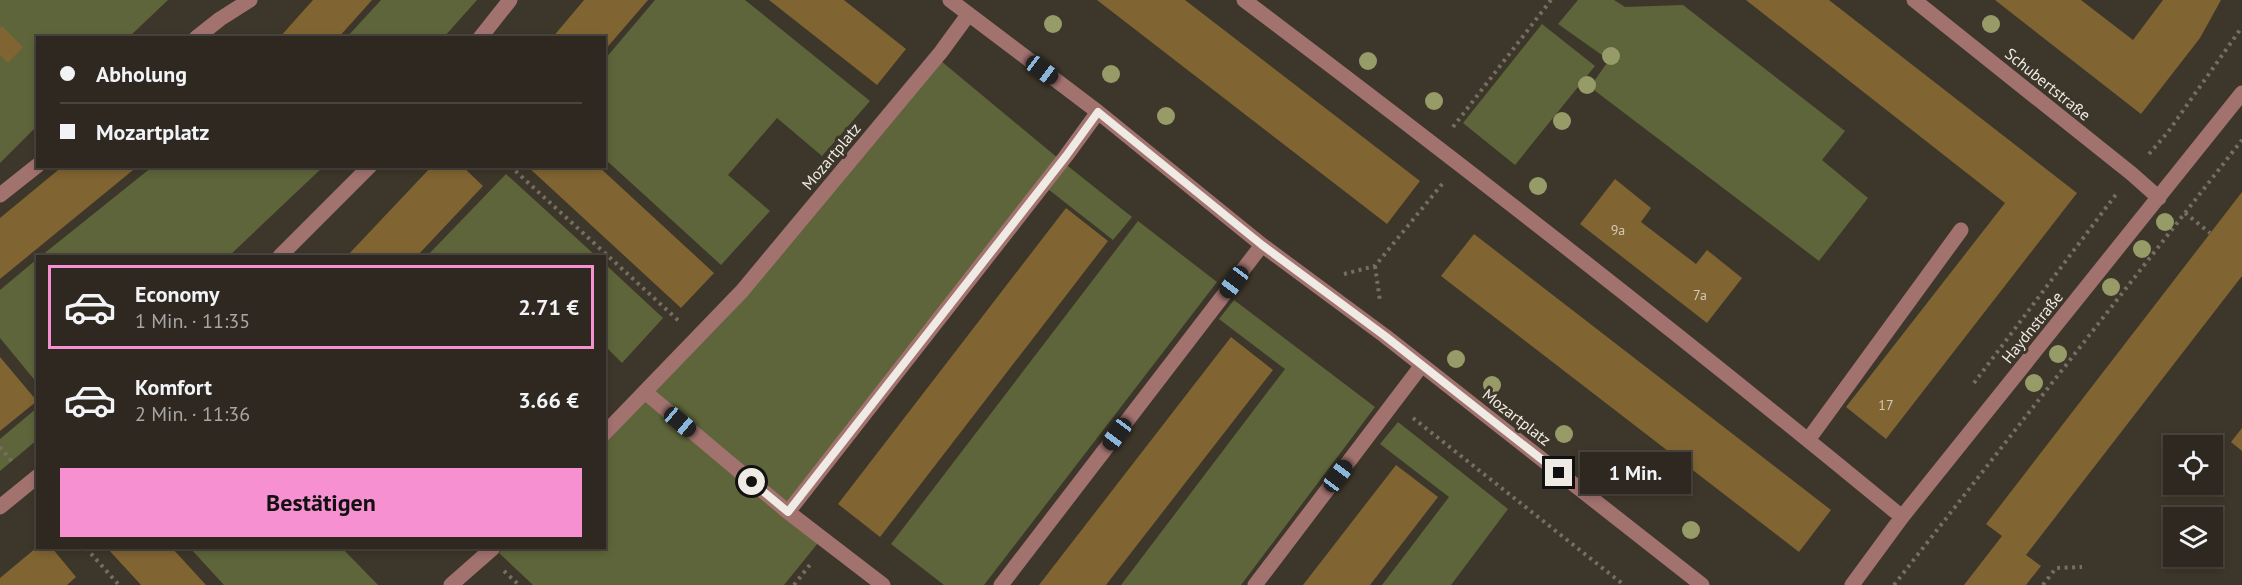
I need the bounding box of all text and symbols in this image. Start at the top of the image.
street label: Schubertstraße [2001,43,2095,125]
car [1022,52,1062,88]
text: Abholung [96,60,187,88]
text: Mozartplatz [96,118,209,146]
street label: Mozartplatz [797,118,865,194]
house number: 9a [1611,221,1625,239]
car [1216,262,1252,302]
icon: car [63,280,117,334]
text: Economy [135,280,219,308]
house number: 7a [1693,286,1707,304]
street label: Haydnstraße [1997,287,2067,367]
text: 2.71 € [518,293,579,321]
text: 1 Min. · 11:35 [135,308,250,334]
icon: car [63,373,117,427]
text: Komfort [135,373,212,401]
street label: Mozartplatz [1479,384,1555,450]
text: 3.66 € [518,386,579,414]
house number: 17 [1878,396,1894,414]
text: 2 Min. · 11:36 [135,401,250,427]
car [660,404,700,440]
car [1099,414,1135,454]
map controls [2163,435,2223,567]
button: locate [2163,435,2223,495]
callout: 1 Min. [1580,452,1691,494]
car [1320,456,1356,496]
route end [1545,459,1572,486]
text: 1 Min. [1609,460,1662,486]
button: Bestätigen [60,468,582,537]
route start [738,468,765,495]
button: layers [2163,507,2223,567]

